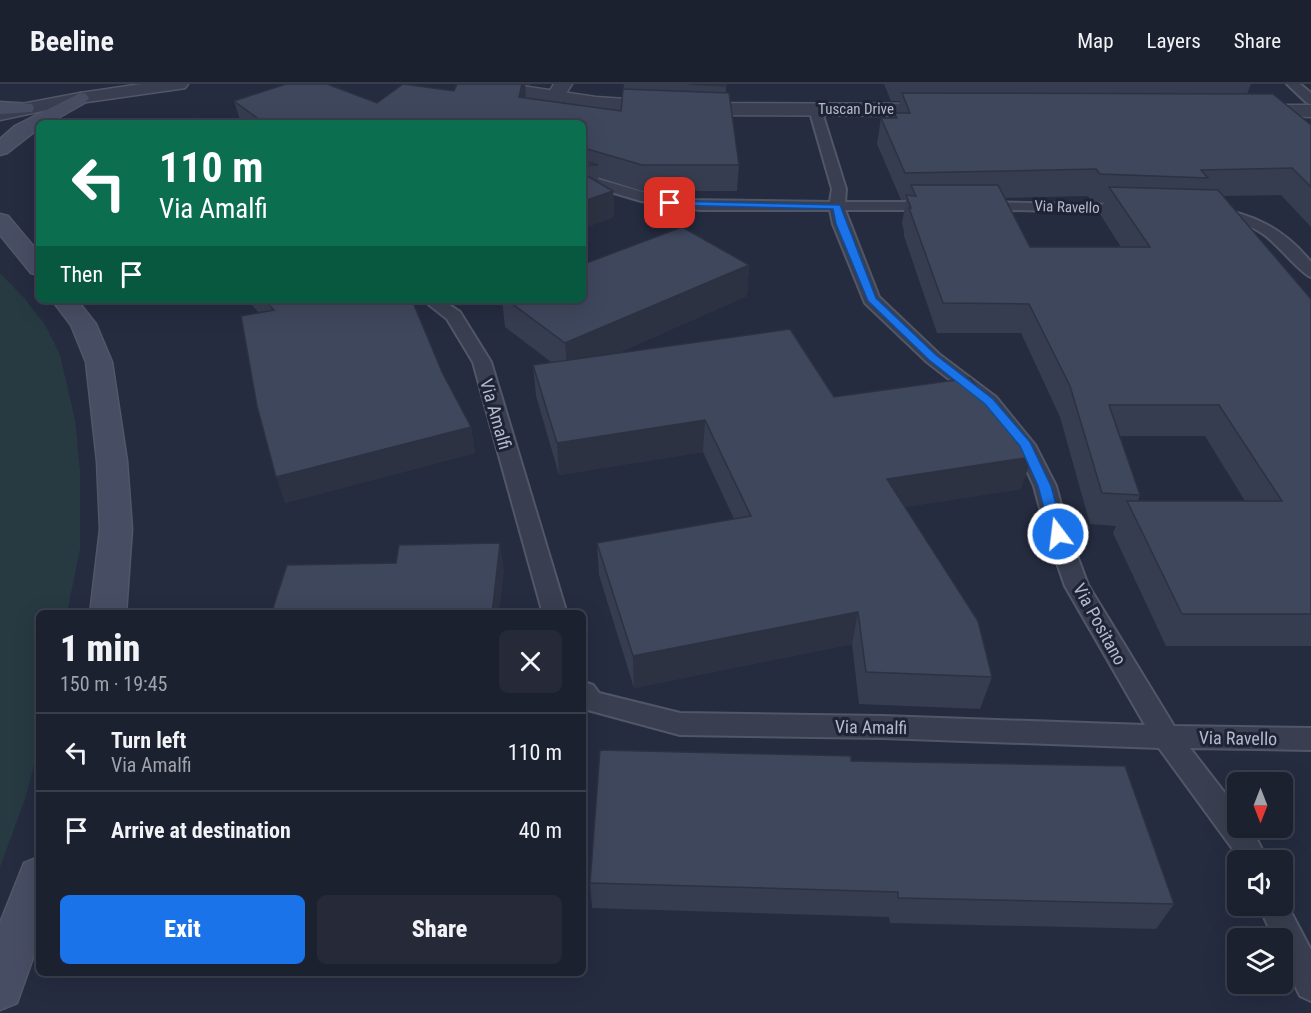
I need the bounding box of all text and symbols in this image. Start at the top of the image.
text: Beeline [30,25,114,58]
text: Map [1077,29,1114,53]
text: Layers [1147,29,1201,53]
text: Share [1234,29,1281,53]
street label: Tuscan Drive [818,100,894,118]
text: 110 m [159,143,264,192]
icon: left [60,144,138,222]
pin [644,177,695,228]
icon: arrive [653,186,686,219]
text: Via Amalfi [159,193,268,225]
street label: Via Ravello [1034,197,1100,217]
icon: arrive [115,258,148,291]
text: Then [60,262,103,287]
street label: Via Amalfi [476,376,516,452]
position arrow [1026,502,1090,566]
street label: Via Positano [1069,580,1131,668]
text: 1 min [60,628,140,670]
button: close [499,630,562,693]
text: 150 m · 19:45 [60,672,167,696]
street label: Via Amalfi [835,716,907,738]
street label: Via Ravello [1199,727,1277,749]
text: Turn left [111,728,186,753]
icon: left [60,736,93,769]
text: 110 m [508,740,562,765]
text: Via Amalfi [111,753,192,777]
north arrow [1227,772,1293,838]
map controls [1227,772,1293,994]
icon: arrive [60,814,93,847]
text: Arrive at destination [111,818,291,843]
text: 40 m [519,818,562,843]
button: sound [1227,850,1293,916]
button: Exit [60,895,305,964]
button: Share [317,895,562,964]
button: layers [1227,928,1293,994]

